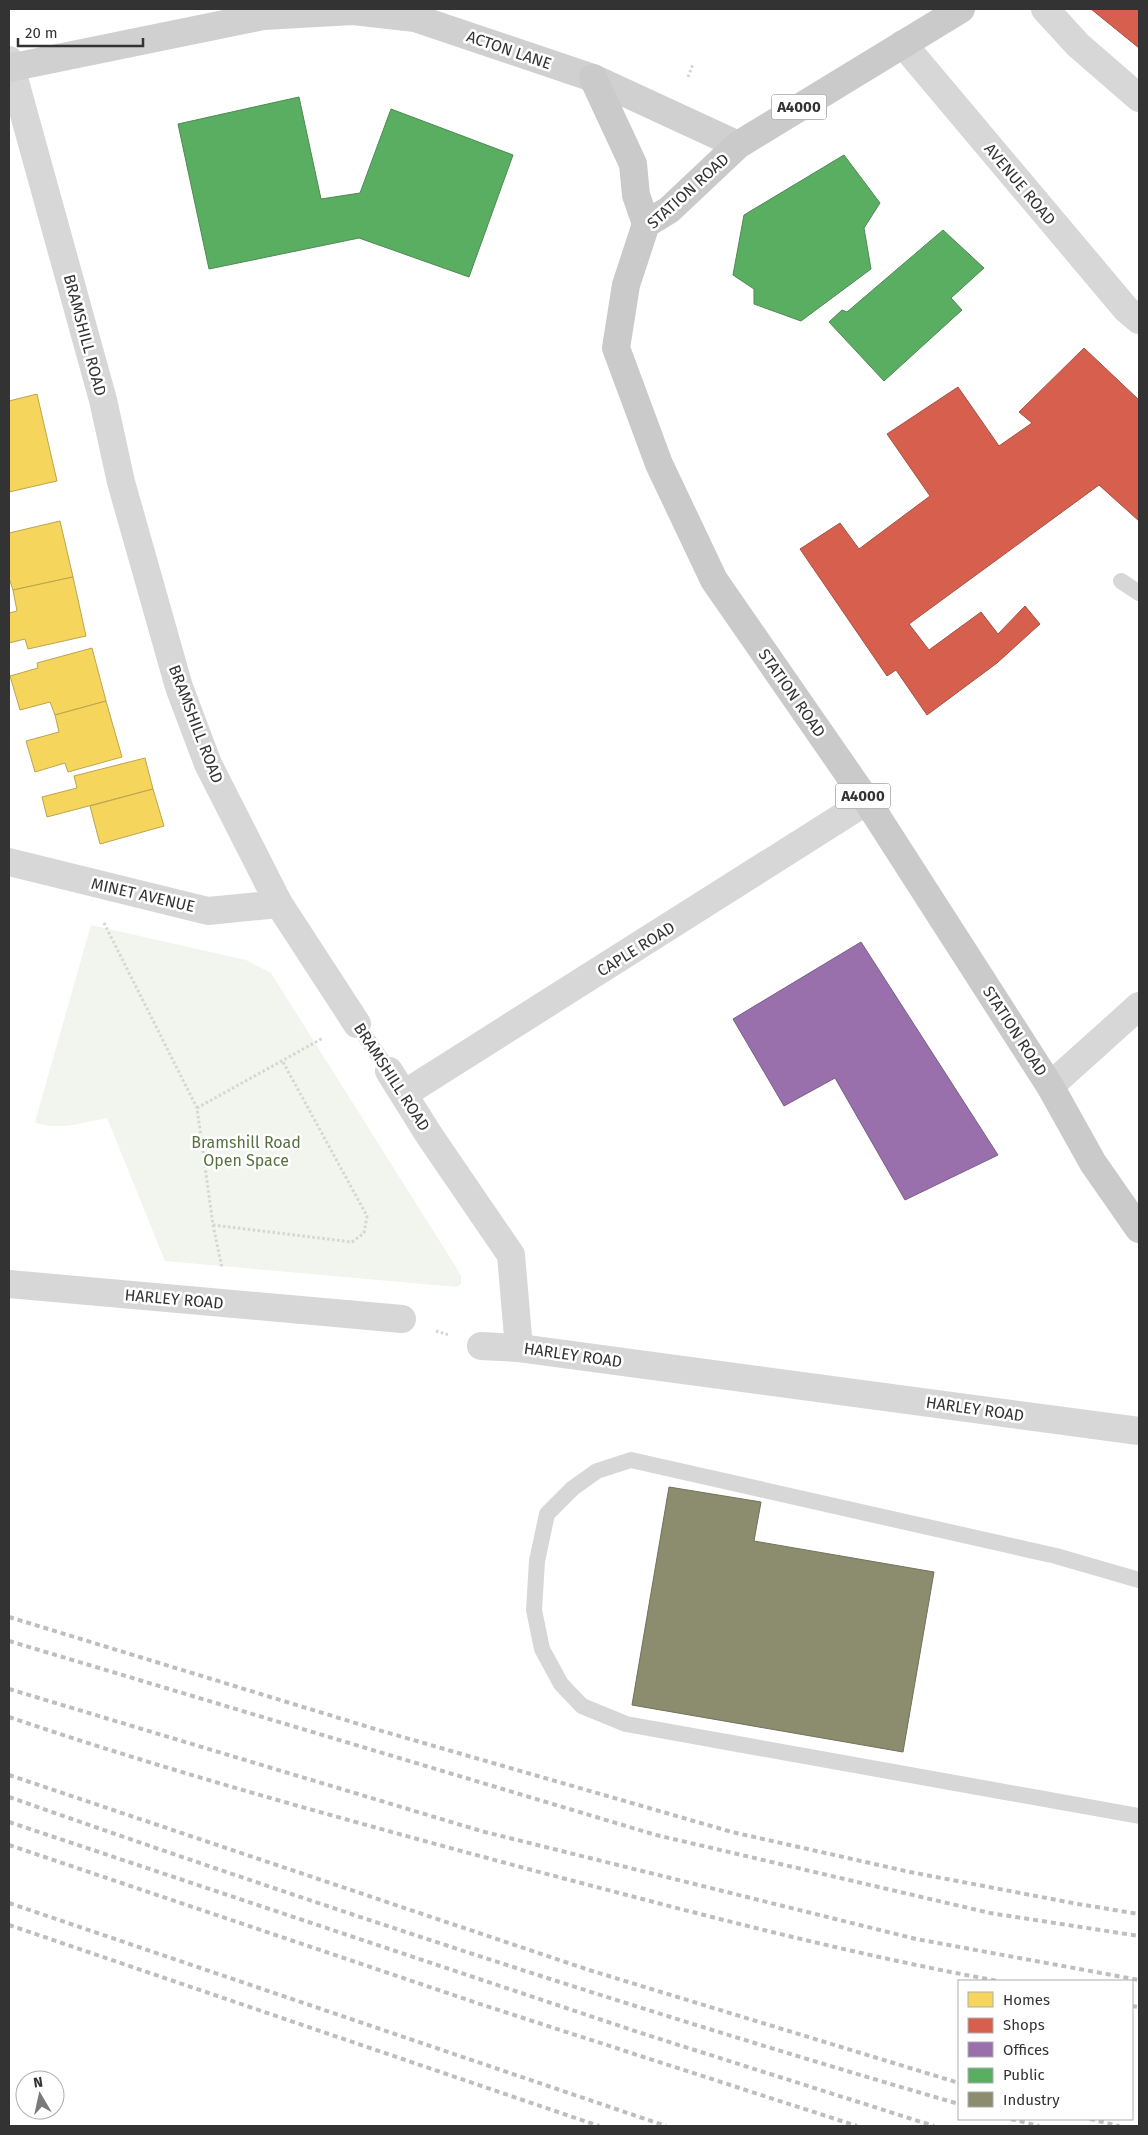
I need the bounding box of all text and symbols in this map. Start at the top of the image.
scale bar [18,15,142,47]
text: 20 m [25,24,58,42]
street label: ACTON LANE [464,27,554,73]
road number: A4000 [772,94,826,120]
street label: AVENUE ROAD [980,139,1060,229]
street label: STATION ROAD [643,149,733,233]
street label: BRAMSHILL ROAD [60,272,110,398]
street label: STATION ROAD [755,645,829,741]
street label: BRAMSHILL ROAD [165,662,227,786]
road number: A4000 [836,784,890,808]
street label: MINET AVENUE [89,874,197,916]
street label: CAPLE ROAD [594,918,678,980]
street label: STATION ROAD [979,982,1051,1080]
street label: BRAMSHILL ROAD [350,1019,434,1135]
park label: Bramshill Road Open Space [191,1133,301,1170]
street label: HARLEY ROAD [124,1285,224,1313]
street label: HARLEY ROAD [523,1339,623,1371]
street label: HARLEY ROAD [925,1393,1025,1425]
legend [958,1980,1133,2120]
text: Homes [1003,1991,1050,2009]
text: Shops [1003,2016,1045,2034]
text: Offices [1003,2041,1049,2059]
text: Public [1003,2066,1045,2084]
north arrow [15,2070,65,2120]
text: N [32,2074,44,2092]
text: Industry [1003,2091,1060,2109]

